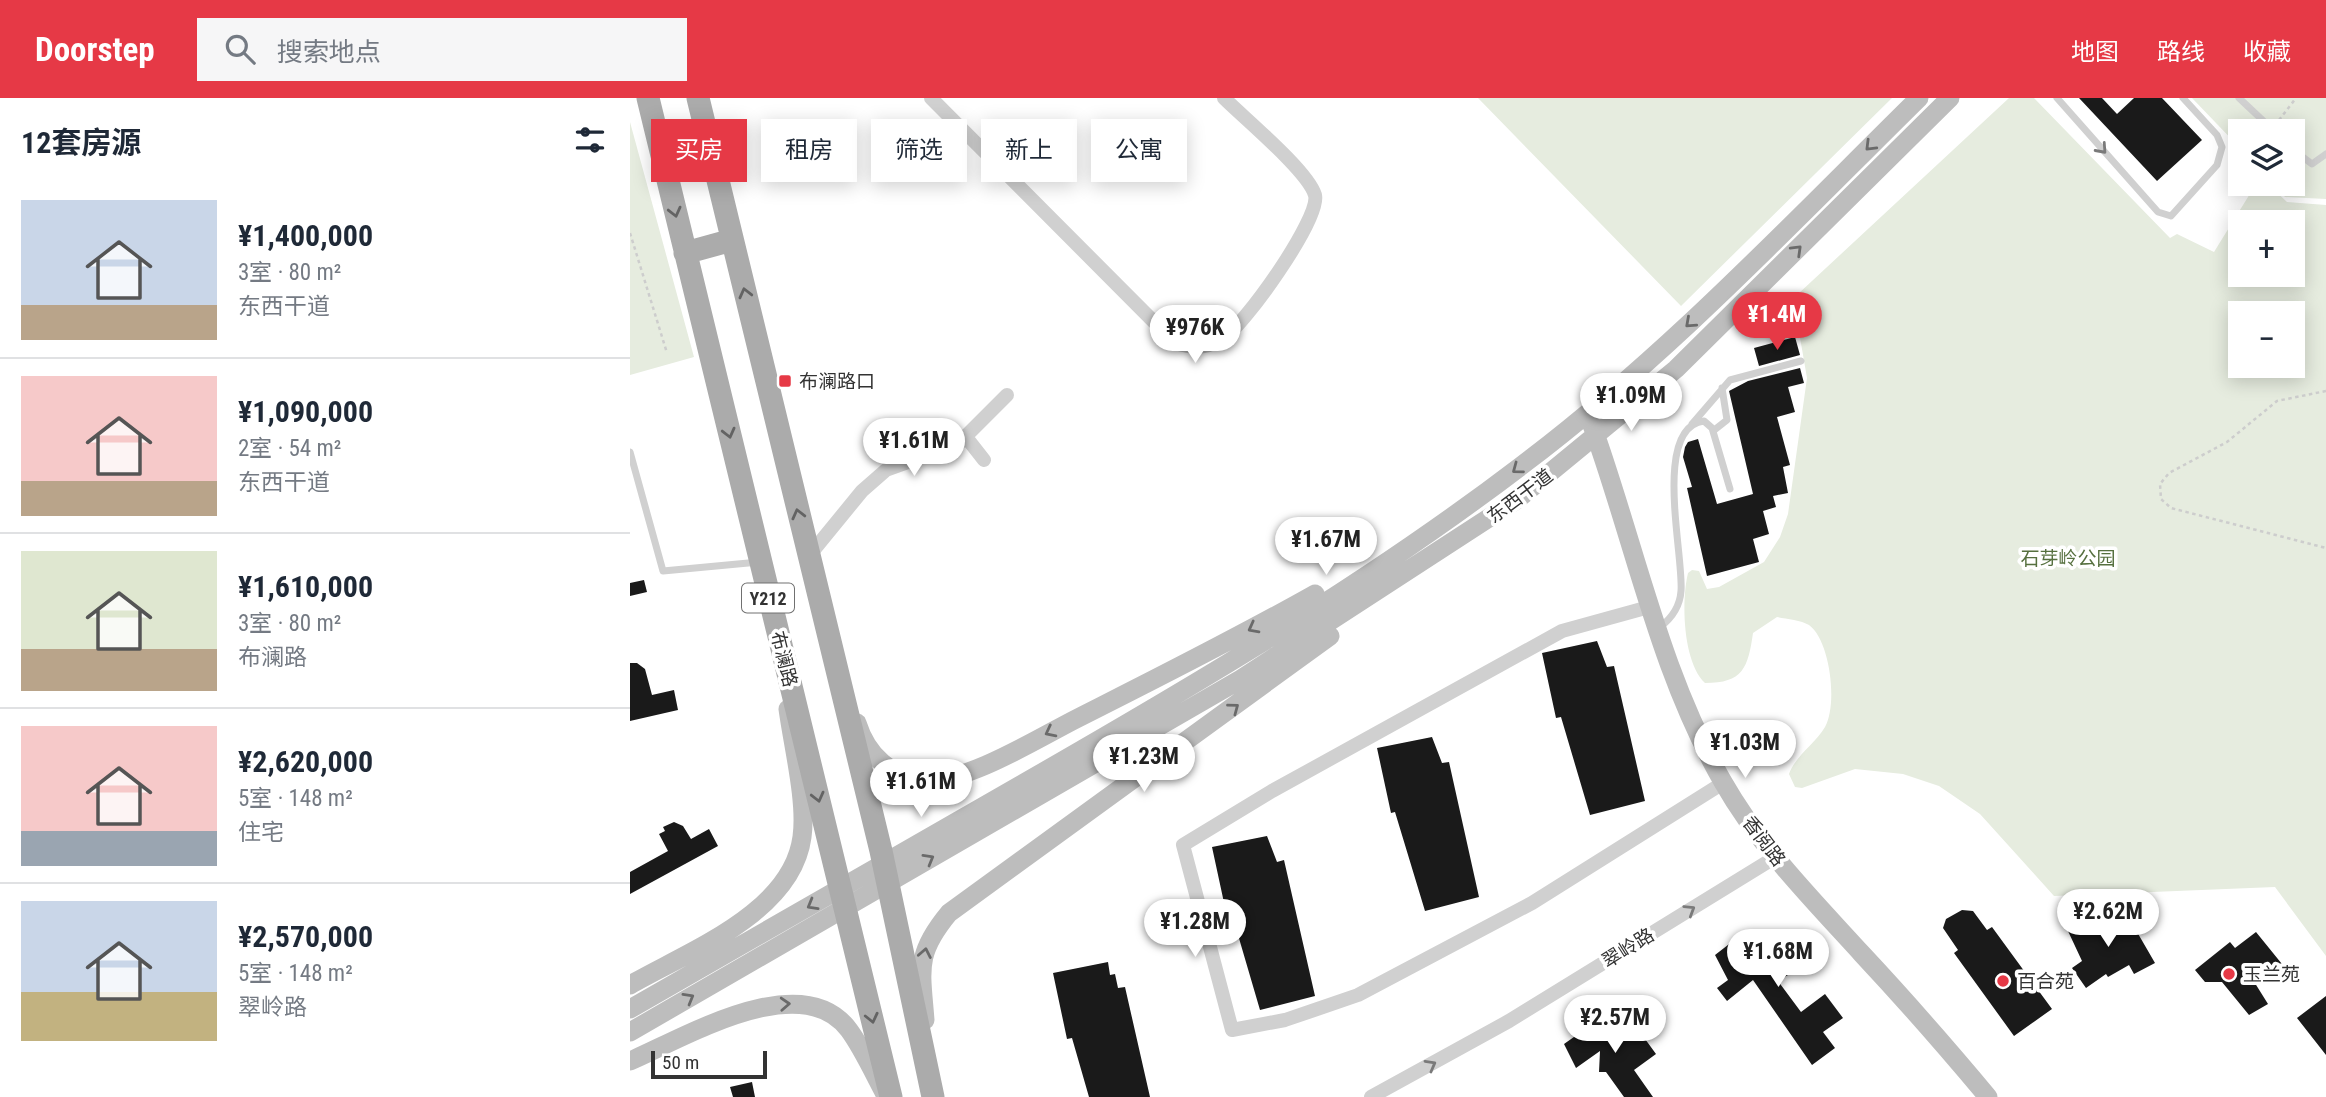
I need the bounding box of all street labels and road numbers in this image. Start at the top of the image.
street label: 东西干道 [1483,464,1557,528]
road number: Y212 [742,584,794,612]
street label: 布澜路 [766,629,802,689]
street label: 香阅路 [1738,811,1790,871]
street label: 翠岭路 [1598,923,1658,973]

